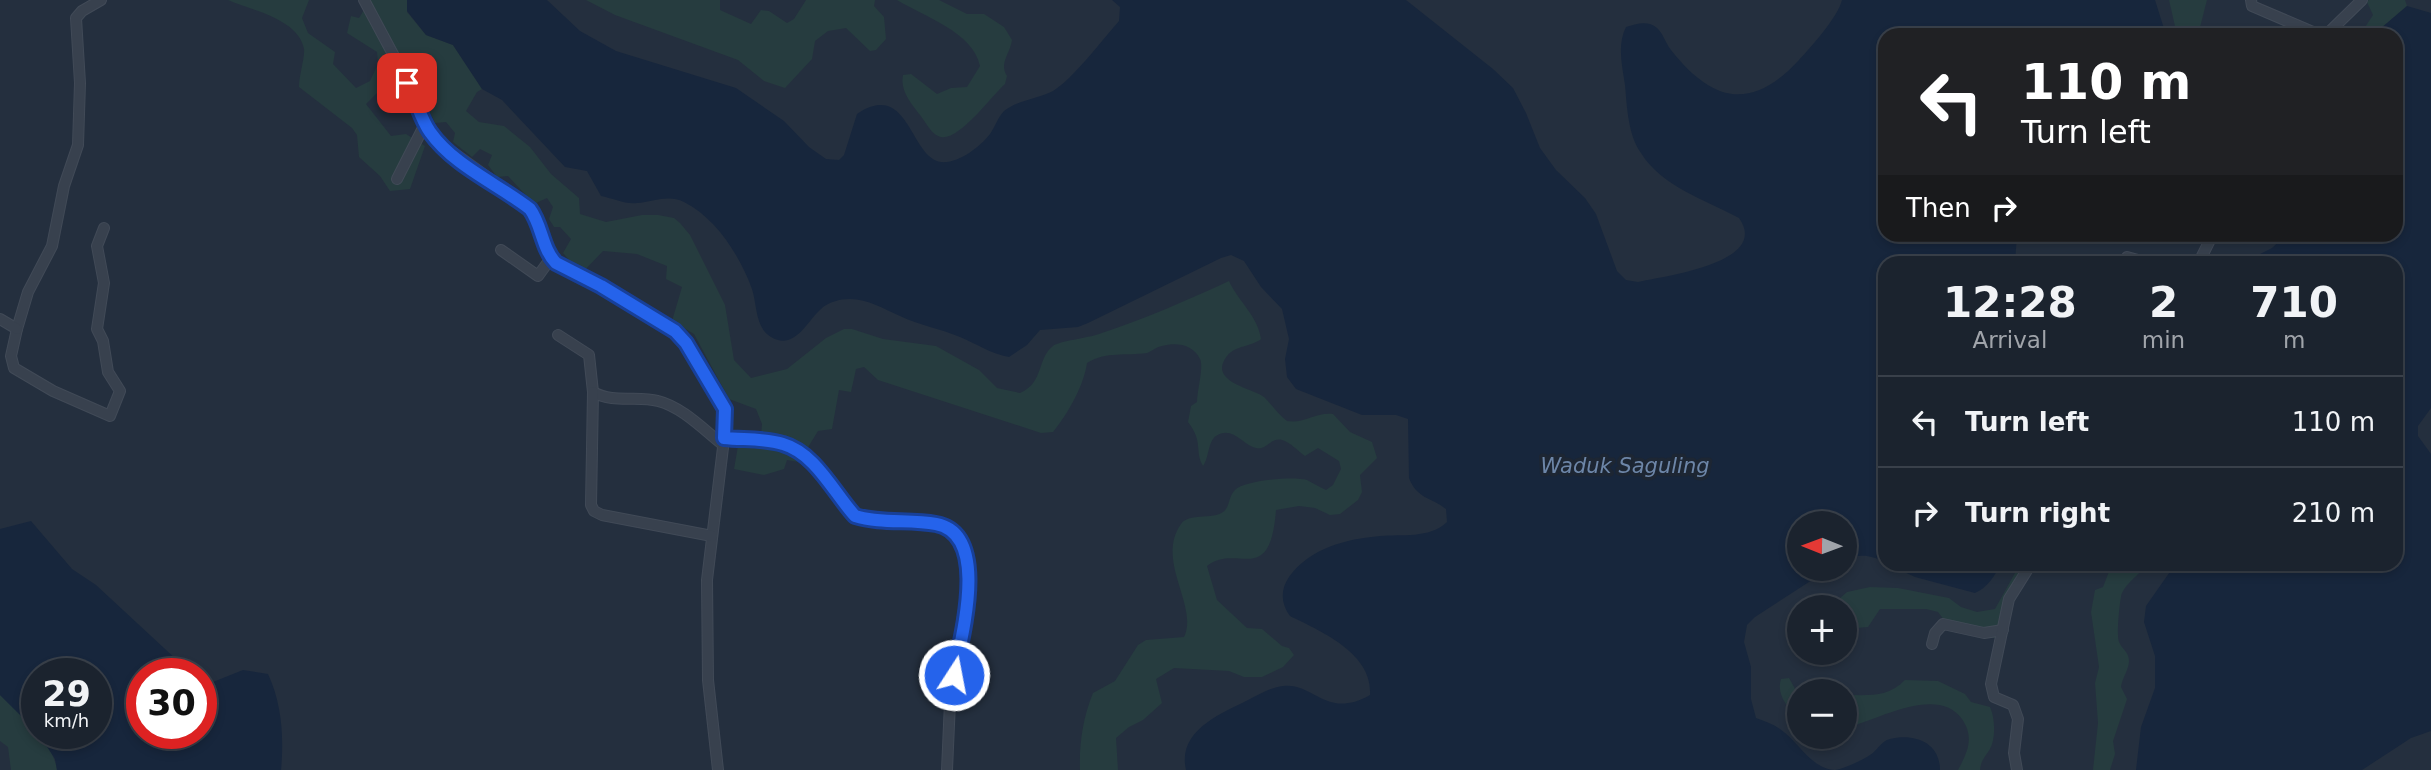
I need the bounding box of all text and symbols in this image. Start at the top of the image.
pin [377,53,437,113]
text: 110 m [2021,54,2191,111]
icon: left [1906,56,1997,147]
icon: arrive [388,64,426,102]
text: Turn left [2021,113,2151,151]
icon: right [1985,189,2023,227]
text: Then [1906,193,1971,223]
text: 12:28 [1943,278,2077,327]
text: 2 [2149,278,2178,327]
text: 710 [2250,278,2338,327]
text: Arrival [1973,327,2047,353]
text: min [2142,327,2185,353]
text: m [2283,327,2305,353]
icon: left [1906,403,1944,441]
text: Turn left [1965,407,2089,437]
text: 110 m [2292,407,2375,437]
water label: Waduk Saguling [1540,454,1710,478]
icon: right [1906,494,1944,532]
text: Turn right [1965,498,2110,528]
text: 210 m [2292,498,2375,528]
north arrow [1787,511,1857,581]
map controls [1787,511,1857,749]
button: + [1787,595,1857,665]
position arrow [917,638,991,712]
speed limit sign: 30 [126,658,217,749]
text: 29 [42,674,91,714]
button: − [1787,679,1857,749]
text: km/h [44,710,89,731]

